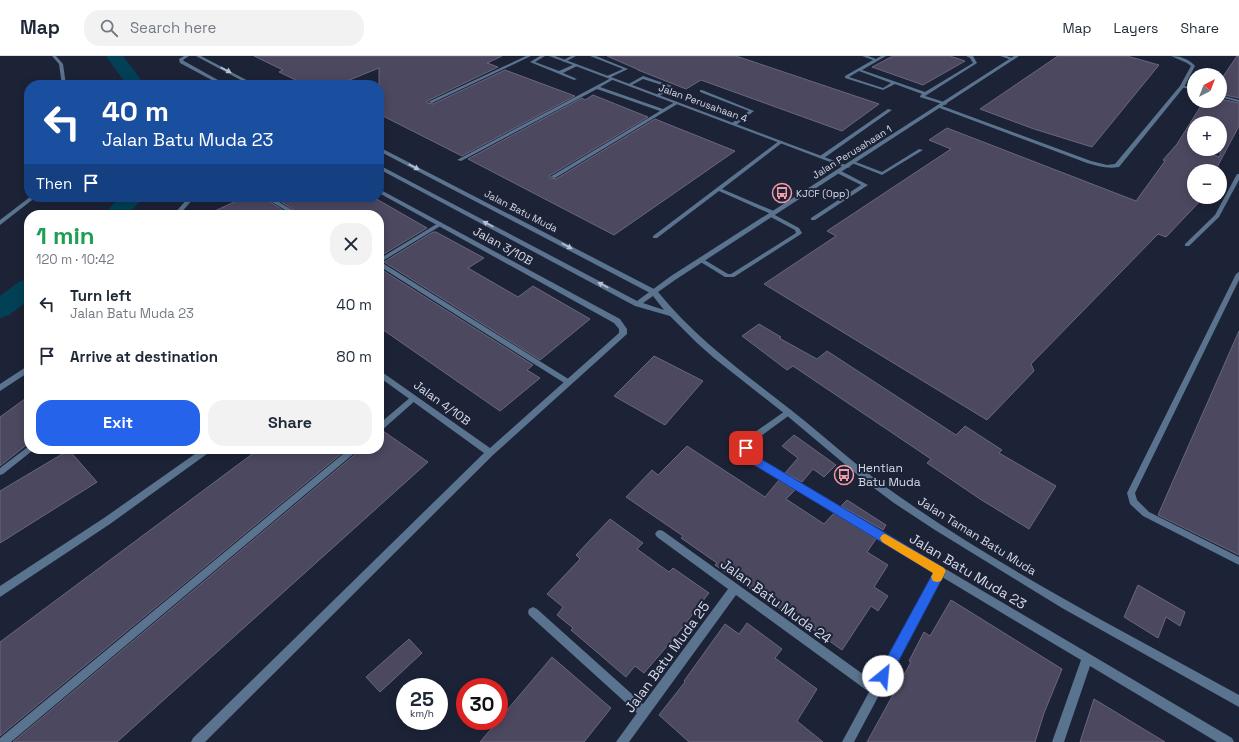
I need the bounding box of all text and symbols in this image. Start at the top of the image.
search box [84,10,364,46]
text: Map [20,15,60,40]
icon: search [98,17,120,39]
text: Search here [130,18,216,37]
text: Map [1062,19,1092,37]
text: Layers [1114,19,1158,37]
text: Share [1180,19,1219,37]
one-way arrow [221,67,232,74]
north arrow [1187,68,1227,108]
map controls [1187,68,1227,204]
street label: Jalan Perusahaan 4 [657,81,749,125]
text: 40 m [102,93,169,129]
icon: left [36,96,88,148]
button: + [1187,116,1227,156]
street label: Jalan Perusahaan 1 [810,122,894,182]
text: Jalan Batu Muda 23 [102,128,273,151]
one-way arrow [408,164,419,170]
button: − [1187,164,1227,204]
icon: arrive [80,172,102,194]
text: Then [36,174,72,193]
bus stop icon: KJCF (Opp) [771,182,793,204]
street label: Jalan Batu Muda [482,187,560,235]
place label: KJCF (Opp) [796,187,849,200]
text: 1 min [36,220,95,251]
one-way arrow [482,221,494,228]
button: close [330,223,372,265]
street label: Jalan 3/10B [470,223,536,269]
one-way arrow [561,243,573,249]
text: 120 m · 10:42 [36,251,114,268]
one-way arrow [597,282,609,288]
text: Turn left [70,286,132,305]
icon: left [36,293,58,315]
text: 40 m [336,295,372,314]
text: Jalan Batu Muda 23 [70,305,194,322]
icon: arrive [36,345,58,367]
text: Arrive at destination [70,347,218,366]
text: 80 m [336,347,372,366]
street label: Jalan 4/10B [410,377,474,429]
button: Exit [36,400,200,446]
button: Share [208,400,372,446]
pin [729,431,763,465]
icon: arrive [735,437,757,459]
place label: Hentian Batu Muda [858,460,921,490]
bus stop icon: Hentian Batu Muda [833,464,855,486]
street label: Jalan Taman Batu Muda [915,493,1039,579]
street label: Jalan Batu Muda 23 [906,529,1030,613]
street label: Jalan Batu Muda 24 [717,555,835,648]
street label: Jalan Batu Muda 25 [621,598,713,716]
position arrow [862,655,904,697]
speed limit sign: 30 [456,678,508,730]
text: 25 [410,686,434,712]
text: km/h [410,707,434,720]

